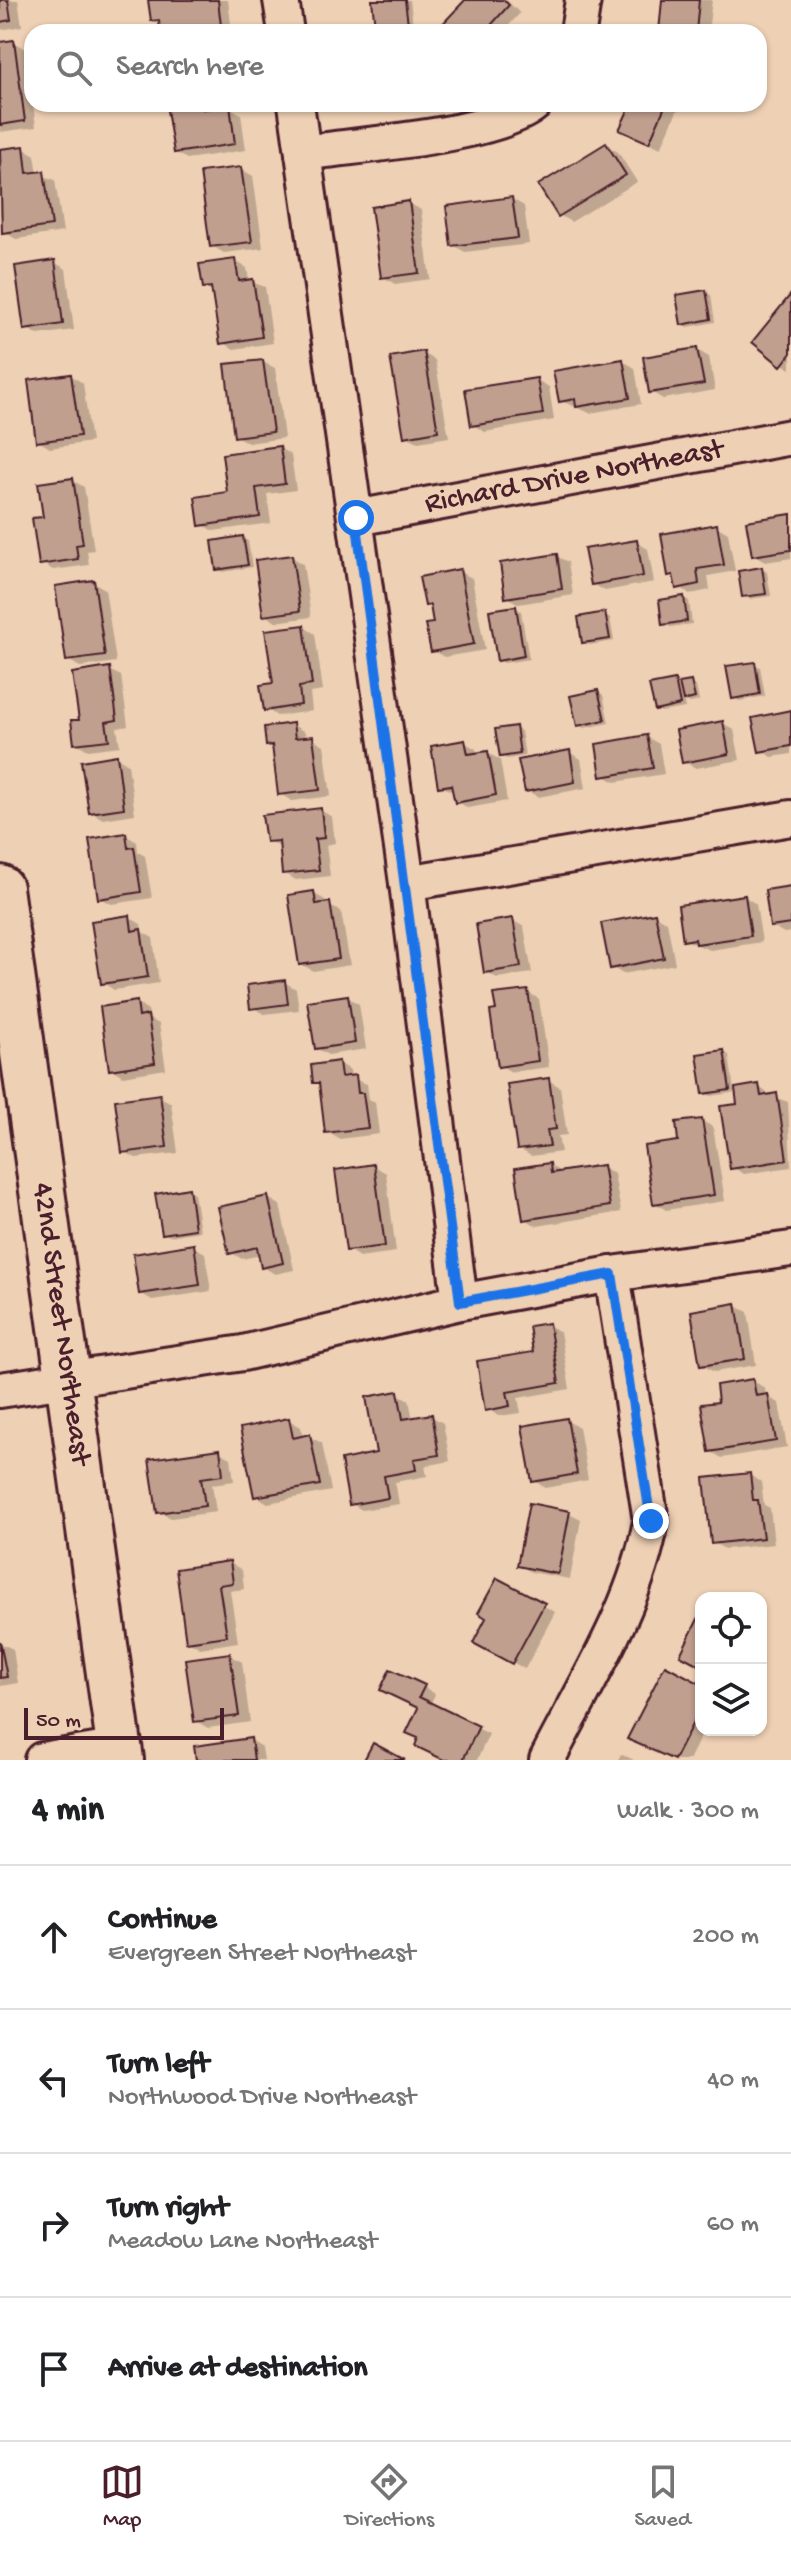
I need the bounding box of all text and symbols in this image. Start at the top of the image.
search box [24,24,767,112]
icon: search [52,46,96,90]
text: Search here [116,51,264,86]
street label: Richard Drive Northeast [422,432,729,522]
route start [338,500,374,536]
street label: 42nd Street Northeast [24,1180,98,1470]
route end [633,1503,669,1539]
map controls [695,1592,767,1736]
button: locate [695,1592,767,1664]
button: layers [695,1664,767,1736]
scale bar [24,1704,224,1740]
text: 50 m [36,1709,81,1735]
text: 4 min [32,1792,104,1832]
text: Walk · 300 m [617,1797,759,1828]
text: Continue [108,1904,217,1939]
icon: ahead [32,1915,76,1959]
text: 200 m [692,1922,759,1953]
text: Evergreen Street Northeast [108,1939,415,1970]
text: Turn left [108,2048,209,2083]
icon: left [32,2059,76,2103]
text: 40 m [707,2066,759,2097]
text: Northwood Drive Northeast [108,2083,416,2114]
text: Turn right [108,2192,228,2227]
icon: right [32,2203,76,2247]
text: 60 m [706,2210,759,2241]
text: Meadow Lane Northeast [108,2227,377,2258]
icon: arrive [32,2347,76,2391]
text: Arrive at destination [108,2352,368,2387]
tab: Map [100,2460,144,2534]
tab: Directions [345,2460,434,2534]
tab: Saved [634,2460,691,2534]

